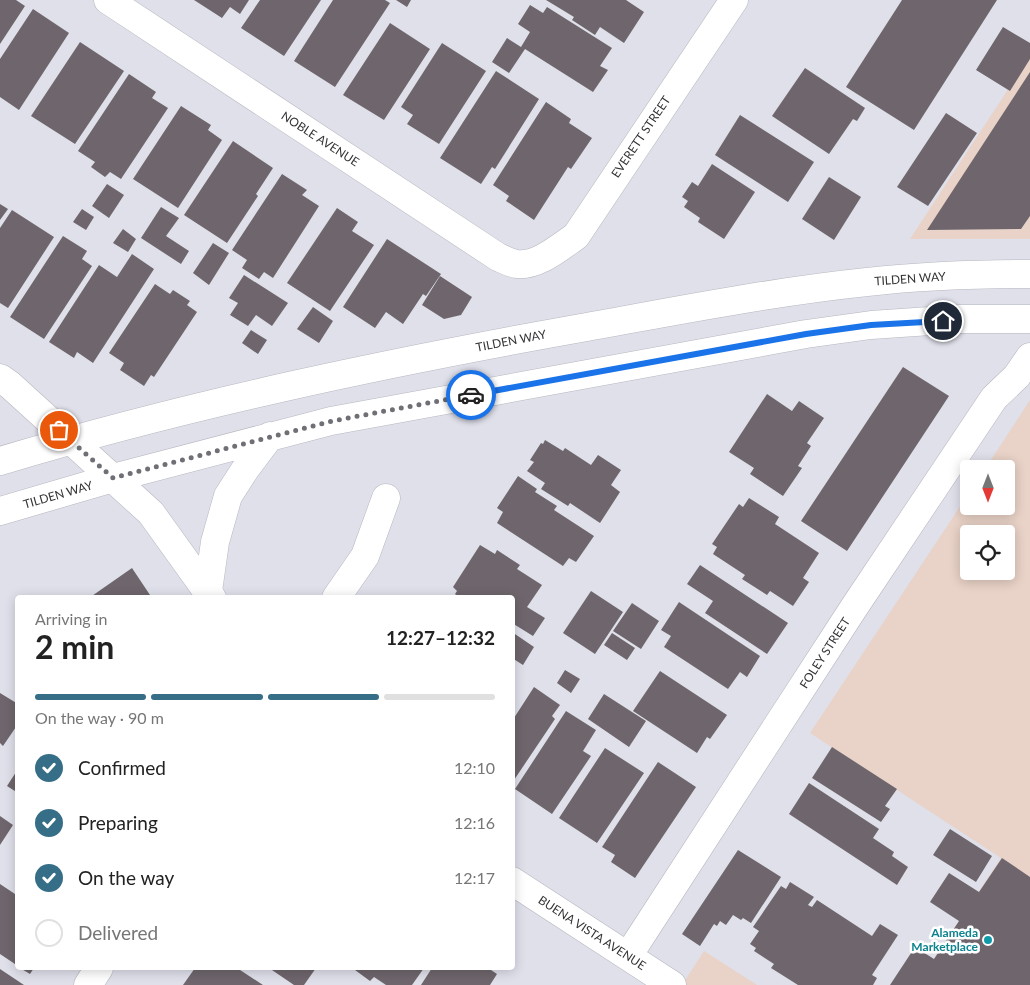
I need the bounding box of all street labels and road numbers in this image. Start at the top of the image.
street label: EVERETT STREET [608,93,673,180]
street label: NOBLE AVENUE [279,108,362,169]
street label: TILDEN WAY [874,268,947,288]
street label: TILDEN WAY [474,326,548,355]
street label: TILDEN WAY [21,477,95,512]
street label: FOLEY STREET [796,614,853,691]
street label: BUENA VISTA AVENUE [536,892,649,973]

